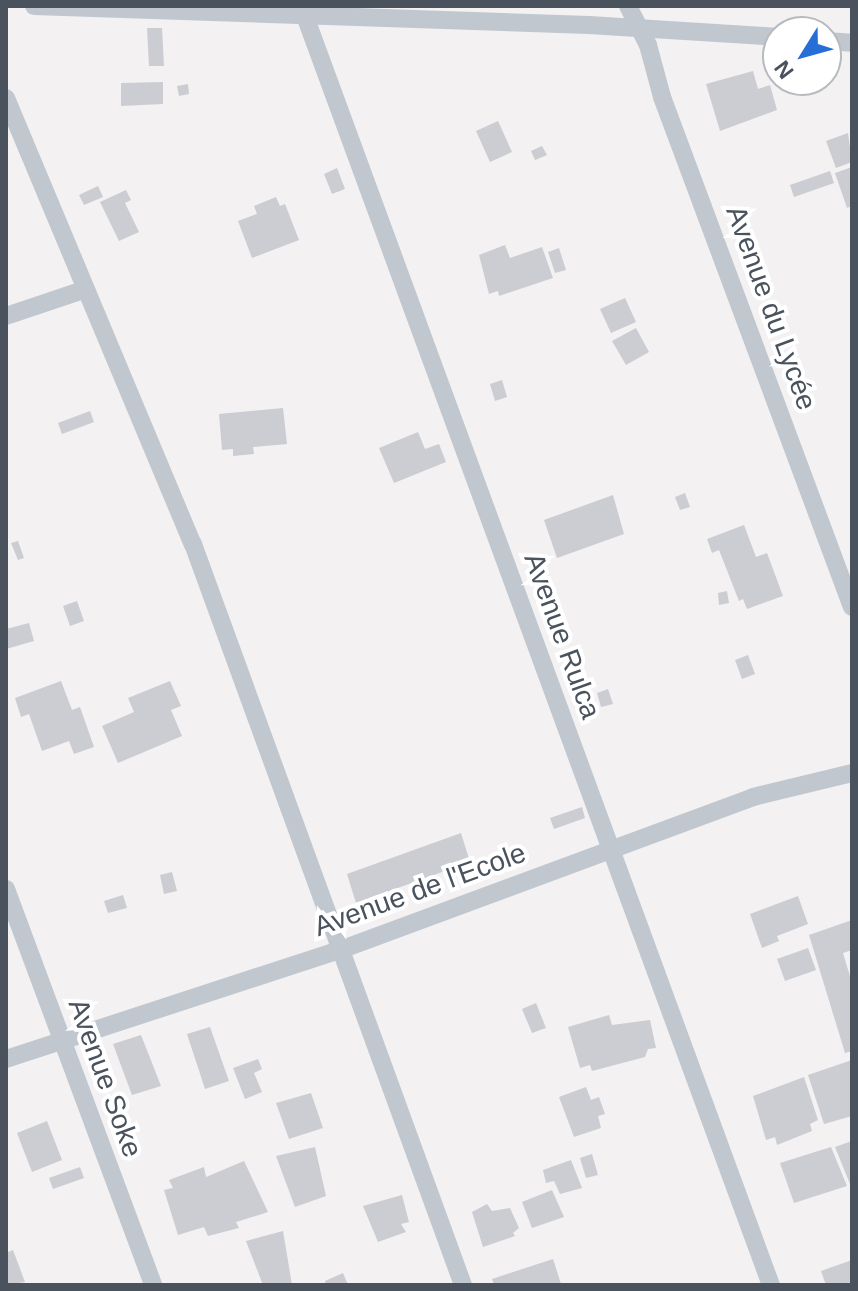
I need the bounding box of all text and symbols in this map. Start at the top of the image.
north arrow [762,16,842,96]
text: N [769,56,799,83]
street label: Avenue du Lycée [718,201,824,415]
street label: Avenue Rulca [516,549,608,723]
street label: Avenue de l'Ecole [310,836,530,944]
street label: Avenue Soke [61,994,149,1162]

